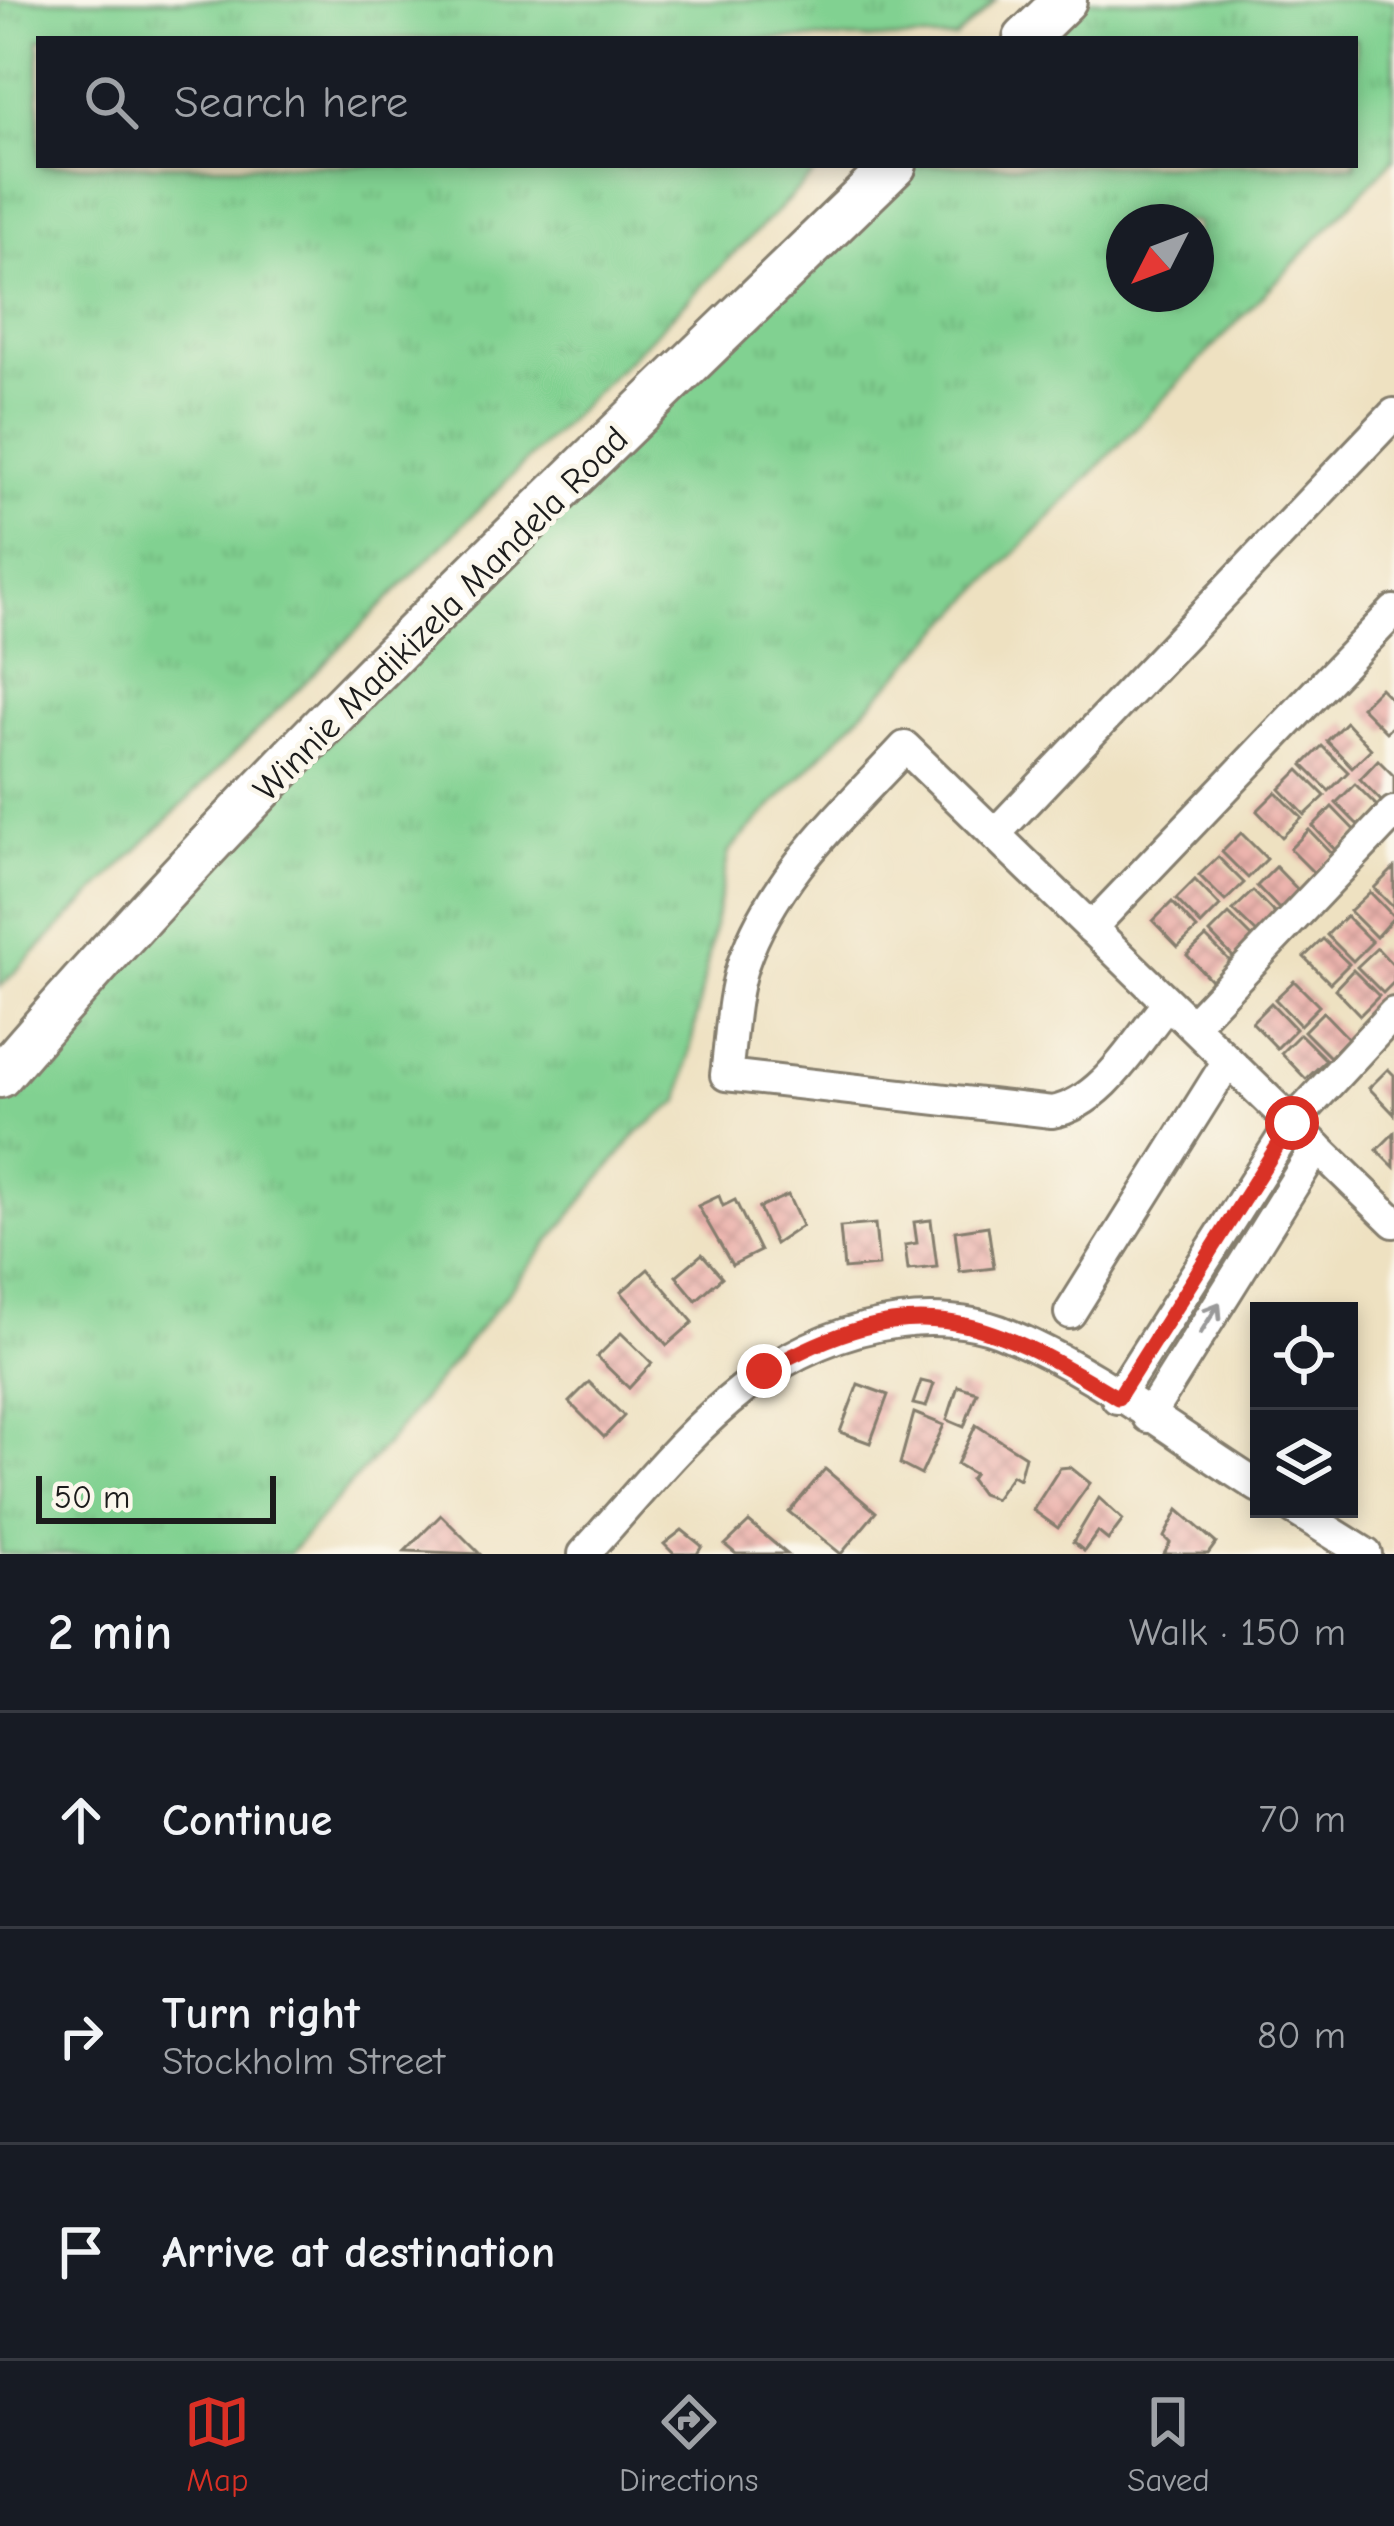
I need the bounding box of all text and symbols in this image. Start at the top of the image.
search box [36,36,1358,168]
icon: search [78,69,144,135]
text: Search here [174,76,408,128]
north arrow [1106,204,1214,312]
street label: Winnie Madikizela Mandela Road [245,418,637,810]
route start [1265,1096,1319,1150]
one-way arrow [1198,1302,1222,1336]
map controls [1250,1302,1358,1518]
button: locate [1250,1302,1358,1410]
route end [737,1344,791,1398]
button: layers [1250,1410,1358,1518]
scale bar [36,1470,276,1523]
text: 50 m [54,1478,130,1516]
text: 2 min [48,1603,172,1662]
text: Walk · 150 m [1129,1610,1346,1655]
icon: ahead [48,1787,114,1853]
text: Continue [162,1794,332,1846]
text: 70 m [1259,1797,1346,1842]
text: Turn right [162,1987,360,2039]
icon: right [48,2003,114,2069]
text: 80 m [1257,2013,1346,2058]
text: Stockholm Street [162,2039,445,2084]
icon: arrive [48,2219,114,2285]
text: Arrive at destination [162,2226,555,2278]
tab: Map [184,2389,250,2499]
tab: Directions [619,2389,759,2499]
tab: Saved [1127,2389,1210,2499]

